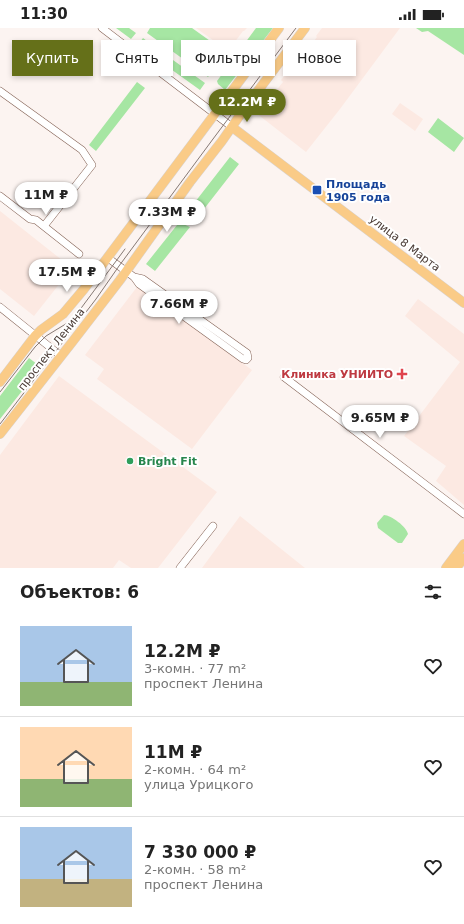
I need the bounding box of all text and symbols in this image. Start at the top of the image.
text: 11:30 [20,5,68,23]
chip: Купить [12,40,93,76]
chip: Снять [101,40,173,76]
chip: Фильтры [181,40,275,76]
chip: Новое [283,40,356,76]
pin: 12.2M ₽ [210,89,284,123]
text: 12.2M ₽ [218,94,276,109]
place label: Площадь 1905 года [326,178,390,204]
pin: 11M ₽ [18,182,74,216]
marker: Площадь 1905 года [311,184,323,196]
text: 11M ₽ [24,187,68,202]
pin: 7.33M ₽ [130,199,204,233]
text: 7.33M ₽ [138,204,196,219]
street label: улица 8 Марта [367,213,443,274]
pin: 17.5M ₽ [30,259,104,293]
text: 17.5M ₽ [38,264,96,279]
pin: 7.66M ₽ [142,291,216,325]
text: 7.66M ₽ [150,296,208,311]
street label: проспект Ленина [15,306,88,393]
place label: Клиника УНИИТО [281,368,393,381]
marker: Клиника УНИИТО [396,368,408,380]
pin: 9.65M ₽ [343,405,417,439]
text: 9.65M ₽ [351,410,409,425]
place label: Bright Fit [138,455,197,468]
marker: Bright Fit [125,456,135,466]
icon: filters [422,581,444,603]
text: Объектов: 6 [20,582,139,602]
text: 12.2M ₽ [144,641,221,661]
icon: home [52,642,100,690]
icon: heart [422,655,444,677]
text: 3-комн. · 77 m² [144,661,246,676]
text: проспект Ленина [144,676,263,691]
text: 11M ₽ [144,742,202,762]
icon: home [52,743,100,791]
icon: heart [422,756,444,778]
text: 2-комн. · 64 m² [144,762,246,777]
text: улица Урицкого [144,777,253,792]
text: 7 330 000 ₽ [144,842,256,862]
icon: home [52,843,100,891]
icon: heart [422,856,444,878]
text: 2-комн. · 58 m² [144,862,246,877]
text: проспект Ленина [144,877,263,892]

